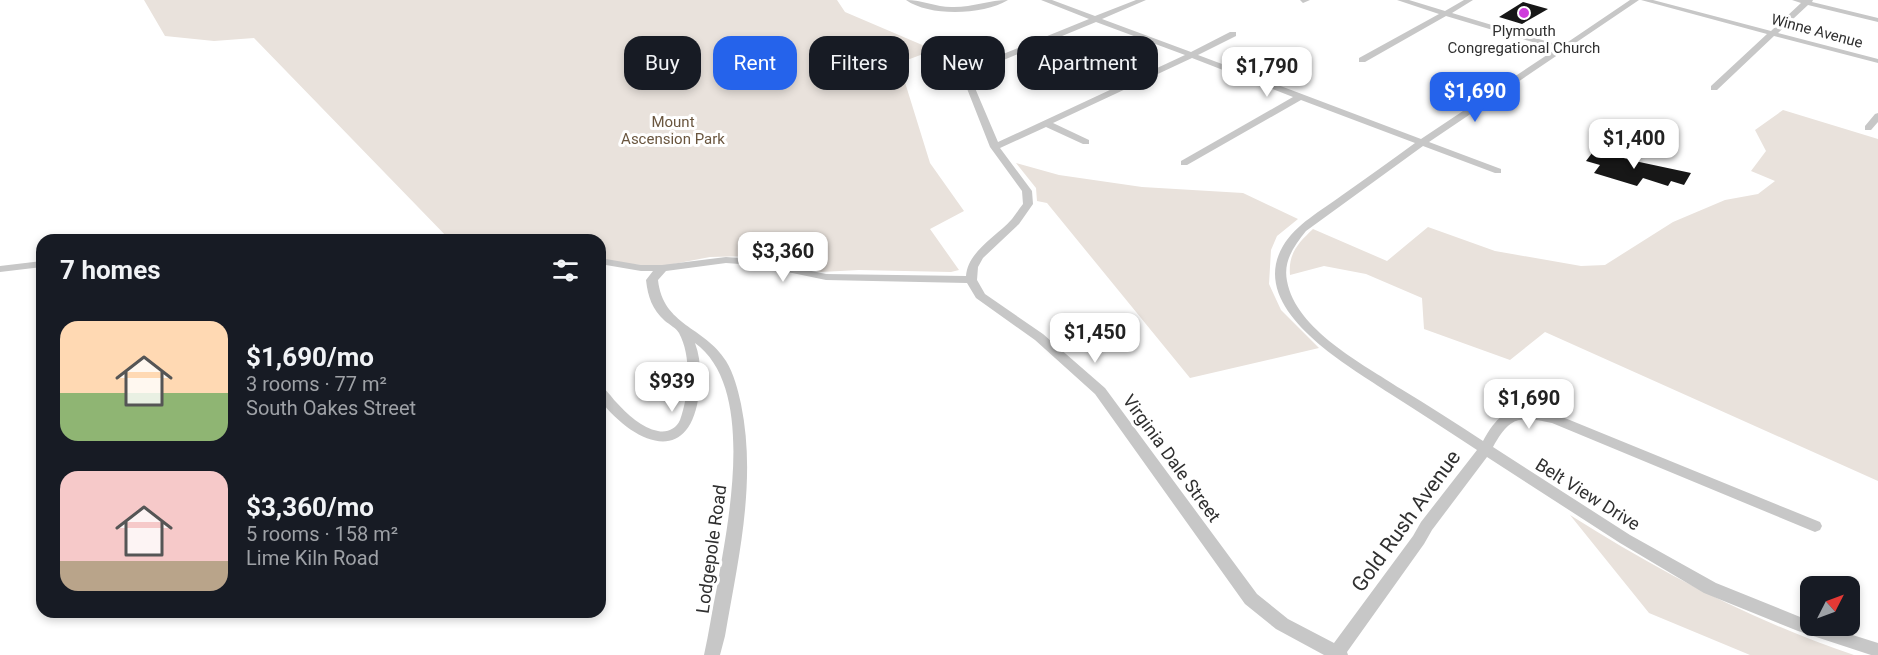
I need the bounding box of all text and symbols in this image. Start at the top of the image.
marker: Plymouth Congregational Church [1517,6,1531,20]
street label: Winne Avenue [1769,10,1865,52]
place label: Plymouth Congregational Church [1448,22,1600,57]
chip: Buy [624,36,701,90]
chip: Rent [713,36,797,90]
chip: Filters [809,36,909,90]
chip: New [921,36,1005,90]
chip: Apartment [1017,36,1158,90]
pin: $1,790 [1218,47,1316,98]
text: $1,790 [1236,54,1298,78]
pin: $1,690 [1426,72,1524,123]
text: $1,690 [1444,79,1506,103]
park label: Mount Ascension Park [621,113,725,148]
pin: $1,400 [1585,119,1683,170]
text: $1,400 [1603,126,1665,150]
pin: $3,360 [734,232,832,283]
text: $3,360 [752,239,814,263]
icon: filters [549,254,582,287]
text: 7 homes [60,255,161,285]
pin: $1,450 [1046,313,1144,364]
text: $1,450 [1064,320,1126,344]
text: $1,690/mo [246,342,374,372]
icon: home [108,345,180,417]
pin: $939 [636,362,708,413]
text: $939 [649,369,695,393]
text: 3 rooms · 77 m² [246,372,387,396]
pin: $1,690 [1480,379,1578,430]
text: $1,690 [1498,386,1560,410]
street label: Virginia Dale Street [1119,390,1225,526]
text: South Oakes Street [246,396,416,420]
street label: Gold Rush Avenue [1347,445,1465,597]
street label: Belt View Drive [1532,453,1644,535]
street label: Lodgepole Road [692,483,730,615]
text: $3,360/mo [246,492,374,522]
icon: home [108,495,180,567]
text: 5 rooms · 158 m² [246,522,398,546]
text: Lime Kiln Road [246,546,379,570]
north arrow [1800,576,1860,636]
map controls [1800,576,1860,636]

